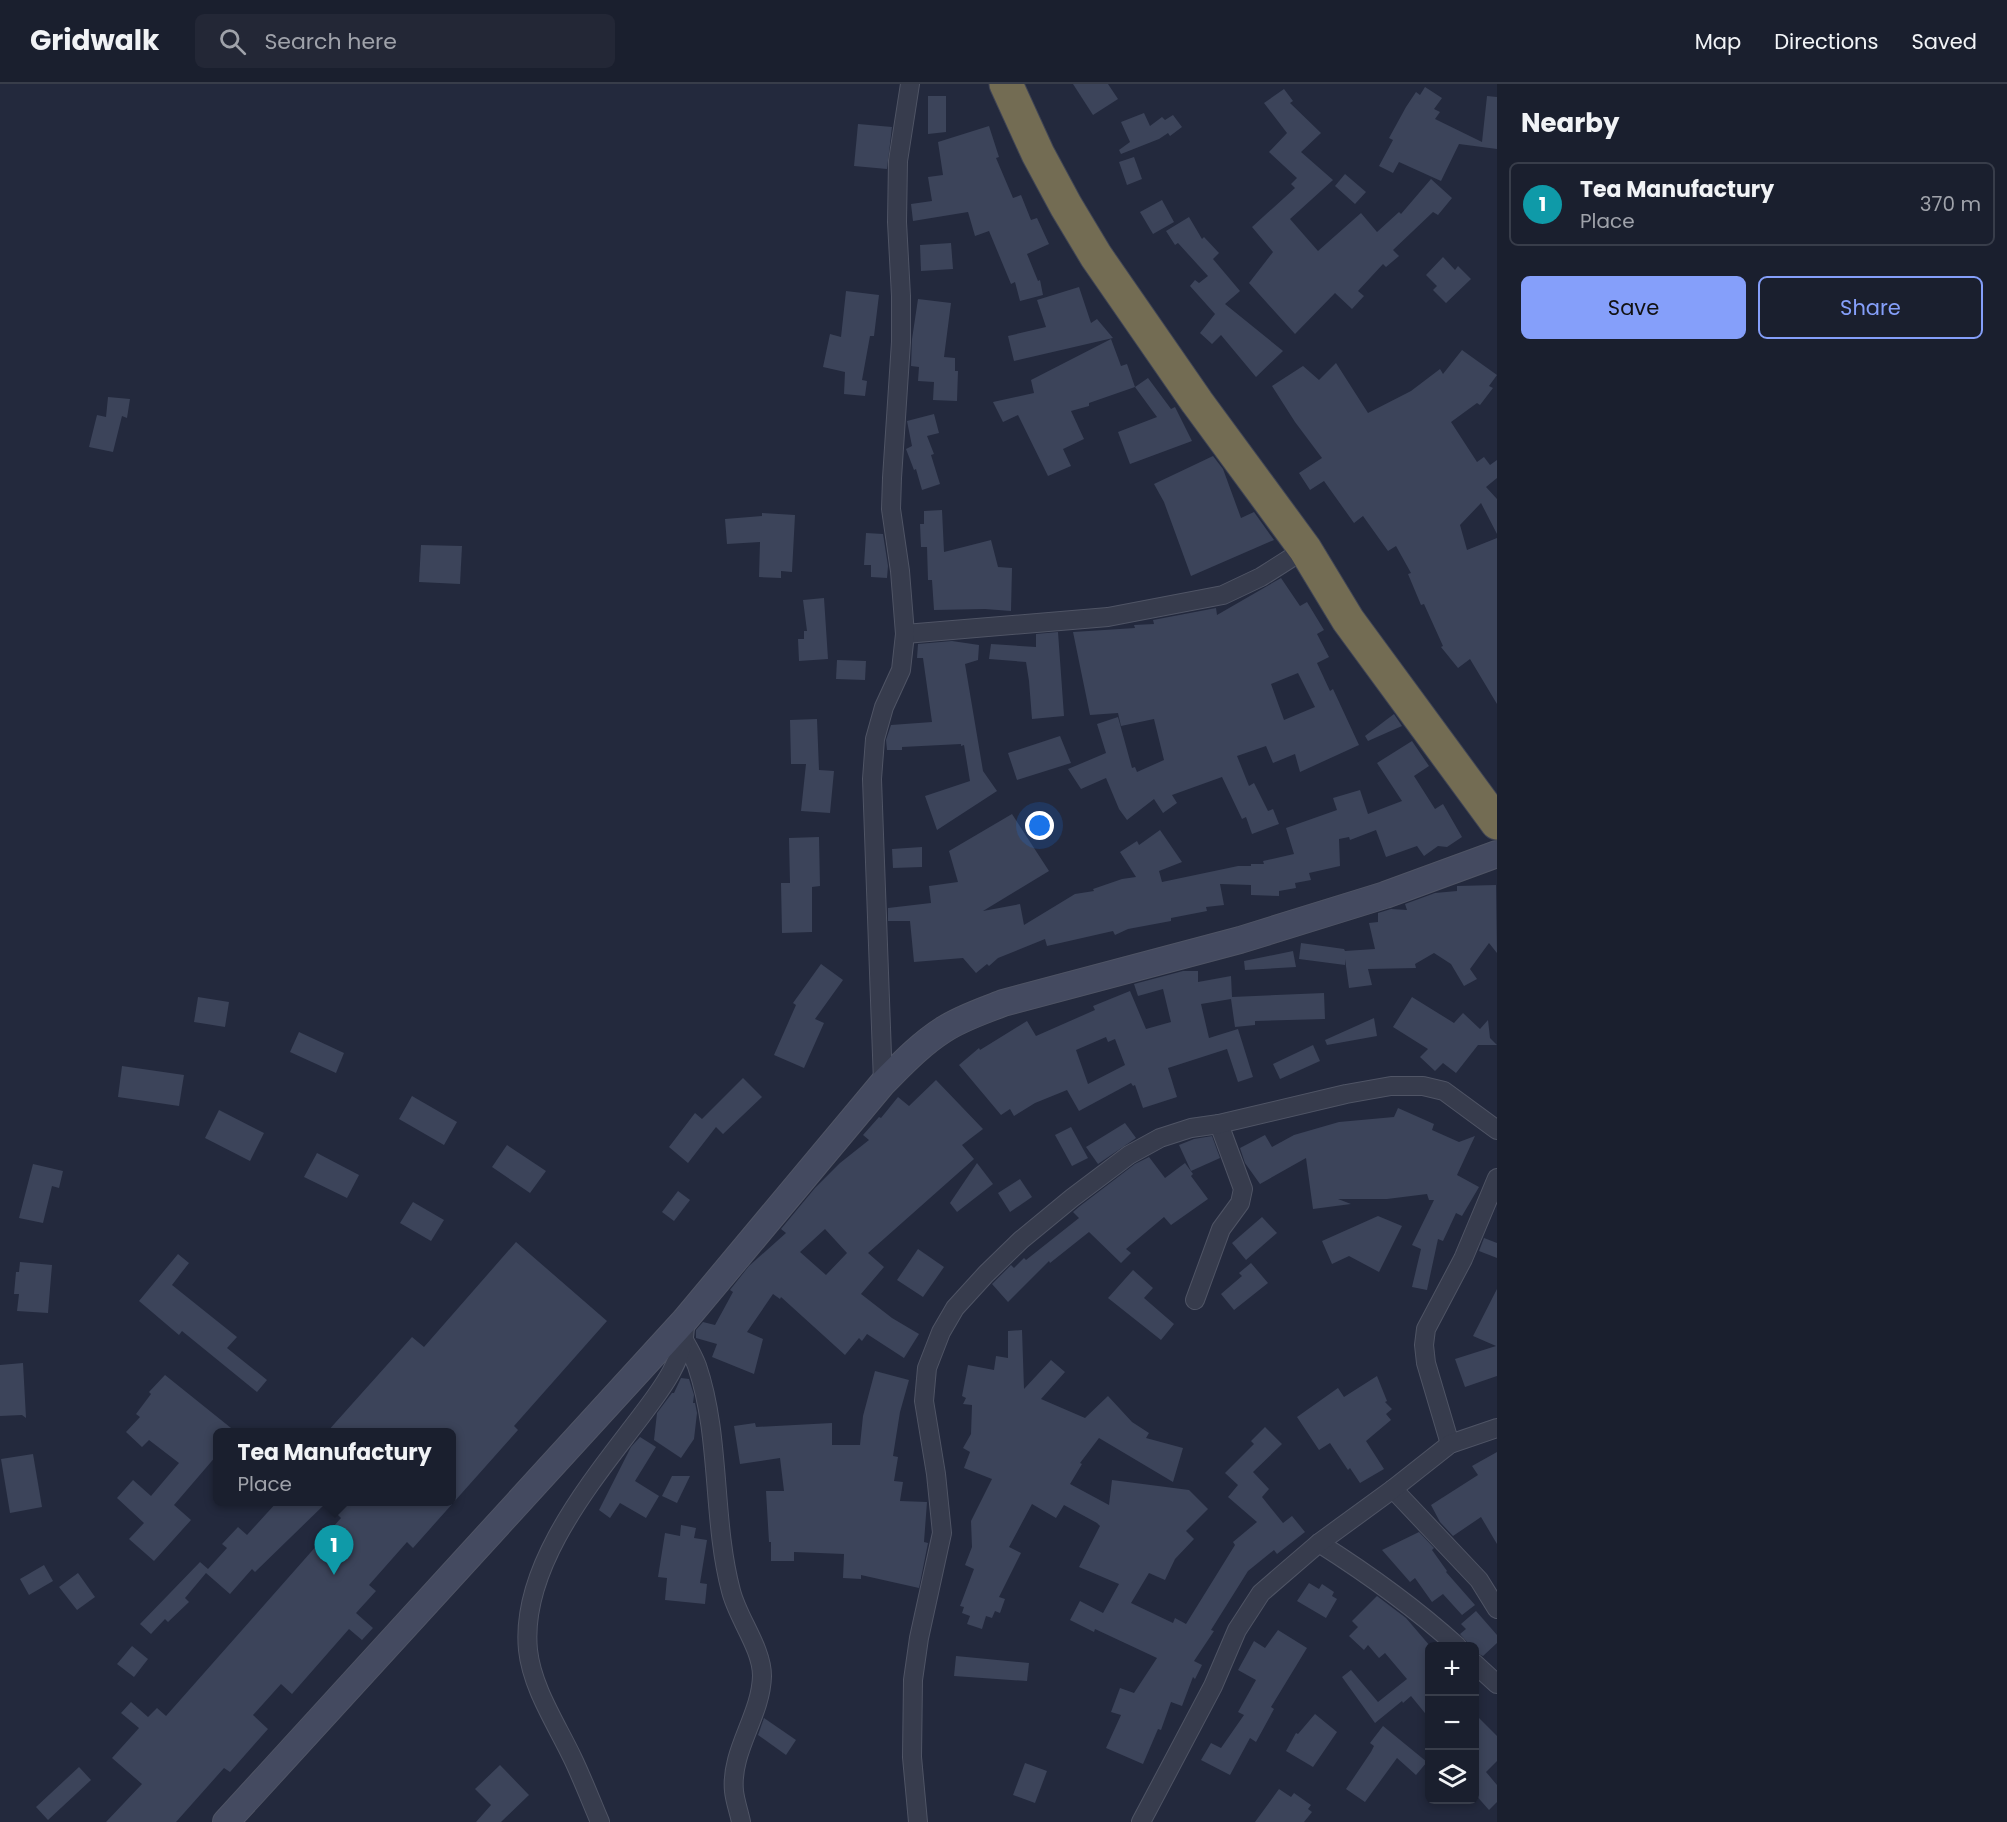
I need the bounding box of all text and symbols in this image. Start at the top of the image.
search box [195,14,615,68]
text: Gridwalk [30,21,159,60]
icon: search [216,25,249,58]
text: Search here [264,26,397,57]
text: Map [1695,27,1741,56]
text: Directions [1774,27,1878,56]
text: Saved [1911,27,1977,56]
text: Nearby [1521,105,1619,141]
text: Tea Manufactury [1580,174,1774,205]
text: 1 [1539,190,1546,218]
text: 370 m [1920,190,1981,218]
text: Place [1580,207,1635,235]
button: Save [1521,276,1746,339]
button: Share [1758,276,1983,339]
your location [1025,811,1054,840]
popup [213,1428,456,1506]
text: Tea Manufactury [237,1437,432,1468]
text: Place [237,1470,292,1498]
pin: 1 [314,1526,354,1575]
map controls [1425,1642,1479,1804]
button: + [1425,1642,1479,1696]
button: − [1425,1696,1479,1750]
button: layers [1425,1750,1479,1804]

